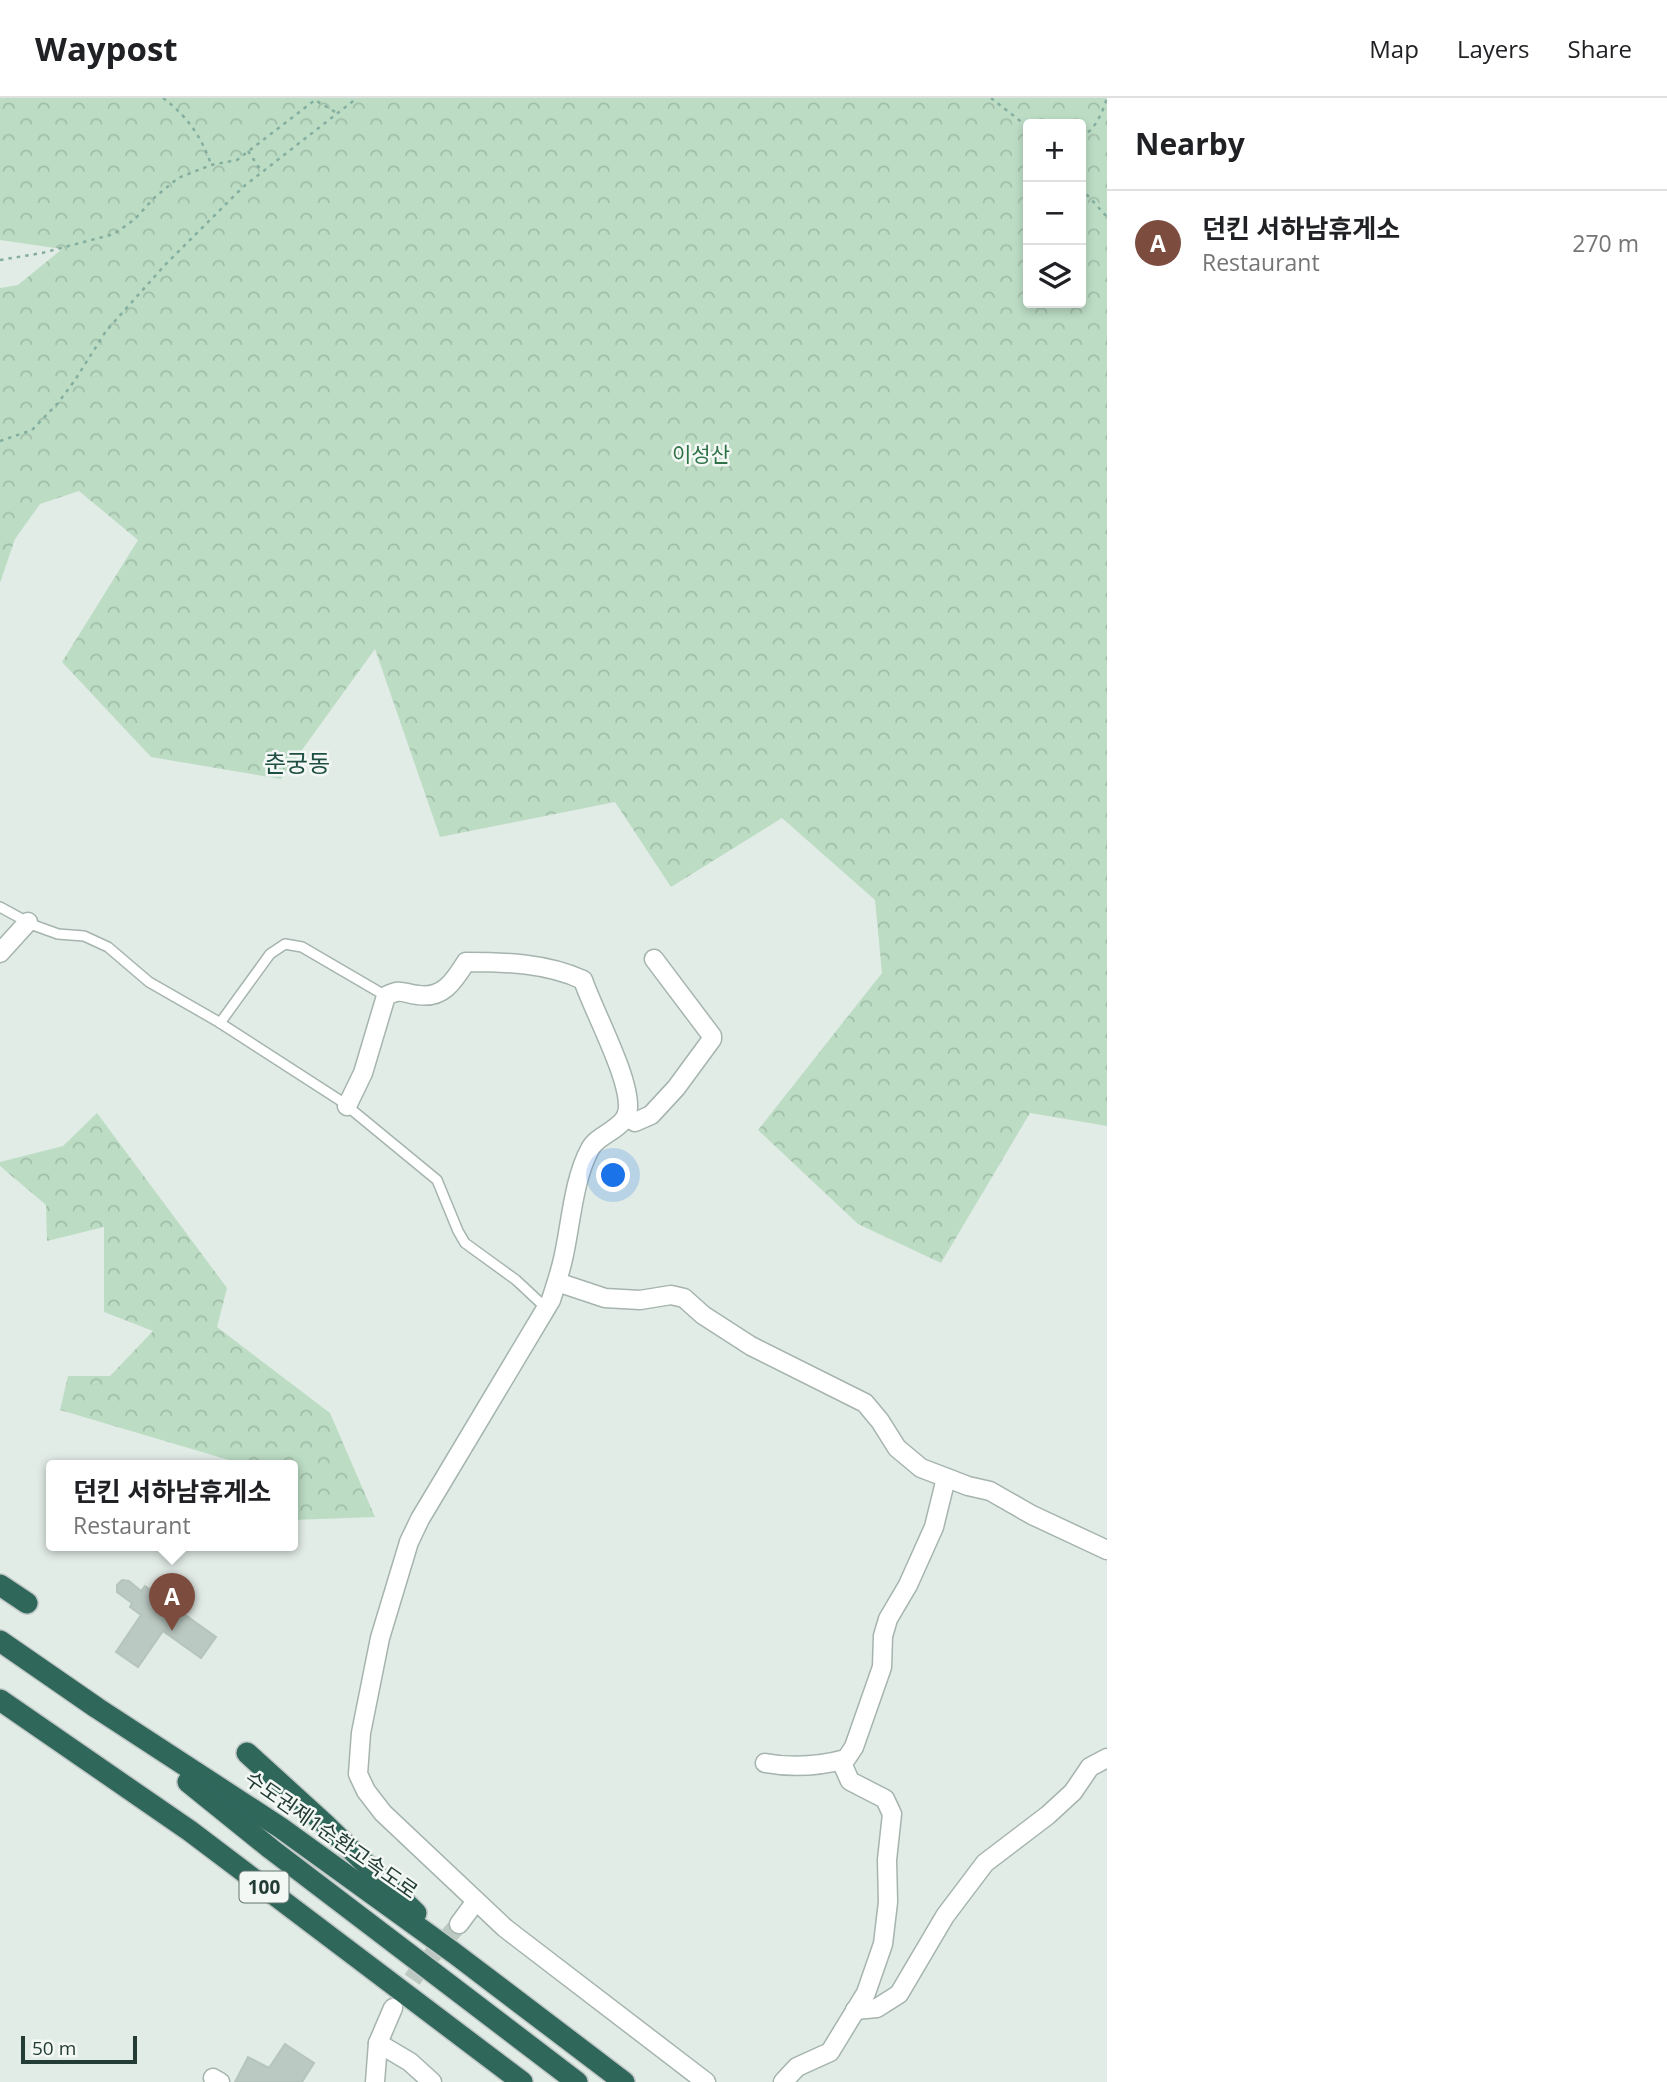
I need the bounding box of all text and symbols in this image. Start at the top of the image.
text: Waypost [35,26,178,71]
text: Map [1369,32,1419,65]
text: Layers [1457,32,1530,65]
text: Share [1568,32,1632,65]
map controls [1023,119,1086,308]
button: + [1023,119,1086,182]
text: Nearby [1135,123,1245,164]
button: − [1023,182,1086,245]
text: 던킨 서하남휴게소 [1202,210,1400,246]
text: A [1150,227,1166,259]
text: 270 m [1572,227,1639,259]
button: layers [1023,245,1086,308]
text: Restaurant [1202,246,1320,278]
park label: 이성산 [672,440,730,468]
district label: 춘궁동 [264,746,330,779]
your location [596,1158,630,1192]
popup [46,1460,298,1551]
text: 던킨 서하남휴게소 [73,1473,271,1509]
text: Restaurant [73,1509,191,1541]
pin: A [149,1573,195,1631]
street label: 수도권제1순환고속도로 [239,1764,424,1905]
road number: 100 [240,1872,288,1902]
scale bar [21,2033,136,2065]
text: 50 m [32,2035,76,2061]

